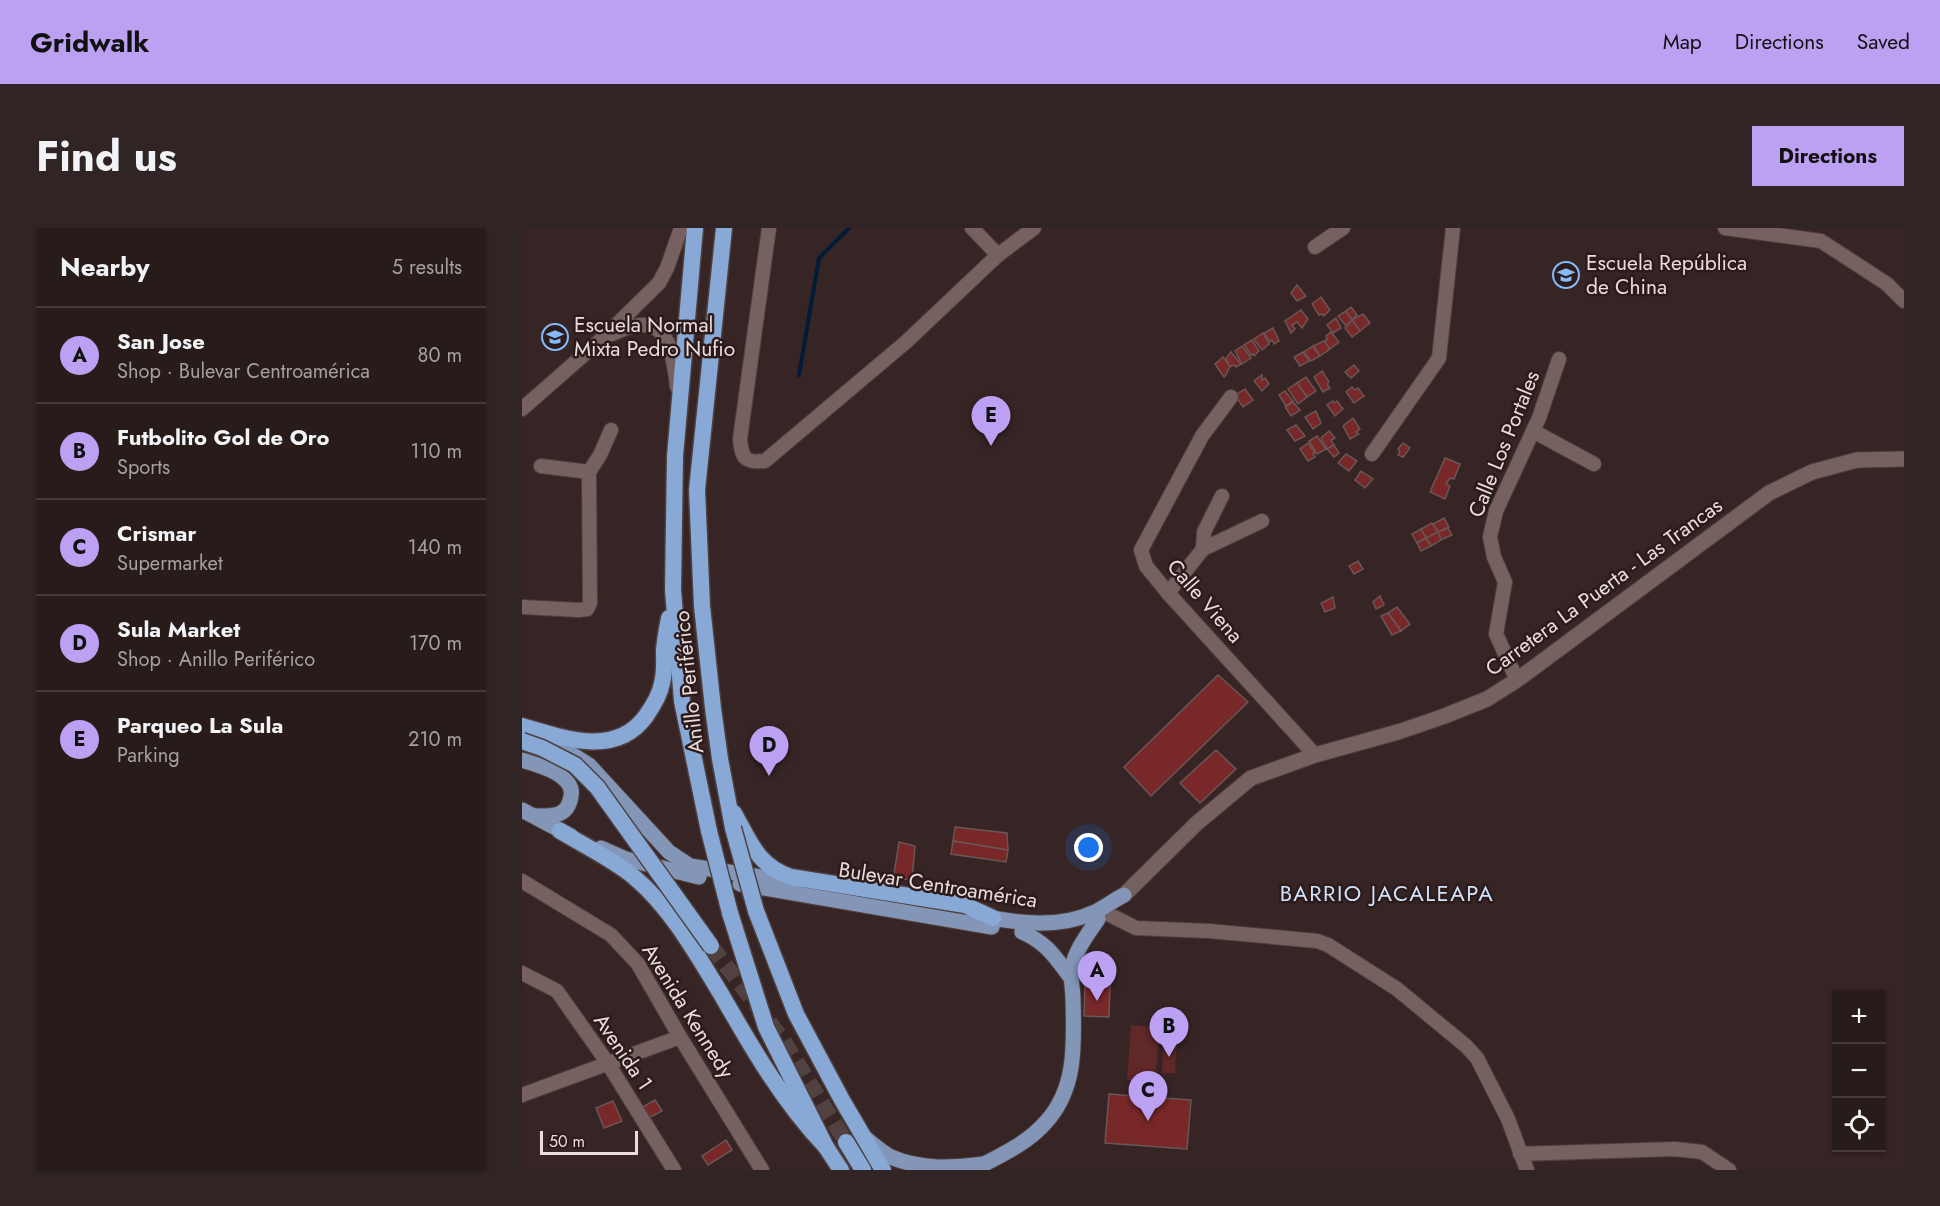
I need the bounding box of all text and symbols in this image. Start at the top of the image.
text: Gridwalk [30,22,149,63]
text: Map [1663,27,1702,57]
text: Directions [1735,27,1824,57]
text: Saved [1857,27,1910,57]
text: Find us [36,126,177,187]
button: Directions [1752,126,1904,186]
text: Nearby [60,248,149,286]
place label: Escuela República de China [1586,248,1747,302]
text: 5 results [392,253,462,282]
school or university icon: Escuela República de China [1551,260,1581,290]
place label: Escuela Normal Mixta Pedro Nufio [574,310,735,364]
school or university icon: Escuela Normal Mixta Pedro Nufio [540,322,570,352]
text: San Jose [117,325,205,357]
text: A [72,341,87,370]
text: 80 m [417,341,462,370]
text: Shop · Bulevar Centroamérica [117,357,370,386]
street label: Calle Los Portales [1461,366,1547,522]
pin: E [972,396,1010,446]
text: Futbolito Gol de Oro [117,421,329,453]
text: B [73,437,86,466]
text: 110 m [410,437,462,466]
text: Sports [117,453,170,482]
street label: Carretera La Puerta - Las Trancas [1479,491,1729,683]
text: Crismar [117,517,197,549]
text: C [72,533,87,562]
text: 140 m [408,533,462,562]
text: Supermarket [117,549,223,578]
street label: Calle Viena [1160,552,1250,650]
street label: Anillo Periférico [667,609,711,755]
text: Sula Market [117,613,240,645]
text: D [72,629,87,658]
text: 170 m [409,629,462,658]
text: Shop · Anillo Periférico [117,645,315,674]
text: Parqueo La Sula [117,709,283,741]
text: E [73,725,86,754]
text: 210 m [408,725,462,754]
pin: D [750,726,788,776]
text: Parking [117,741,180,770]
your location [1074,833,1103,862]
street label: Bulevar Centroamérica [837,854,1039,916]
district label: BARRIO JACALEAPA [1280,877,1494,909]
street label: Avenida Kennedy [635,938,742,1085]
pin: A [1078,952,1116,1001]
map controls [1832,990,1886,1152]
button: + [1832,990,1886,1044]
street label: Avenida 1 [586,1008,660,1096]
pin: B [1150,1008,1188,1057]
button: − [1832,1044,1886,1098]
pin: C [1128,1072,1168,1121]
button: locate [1832,1098,1886,1152]
scale bar [540,1128,638,1156]
text: 50 m [549,1130,585,1153]

